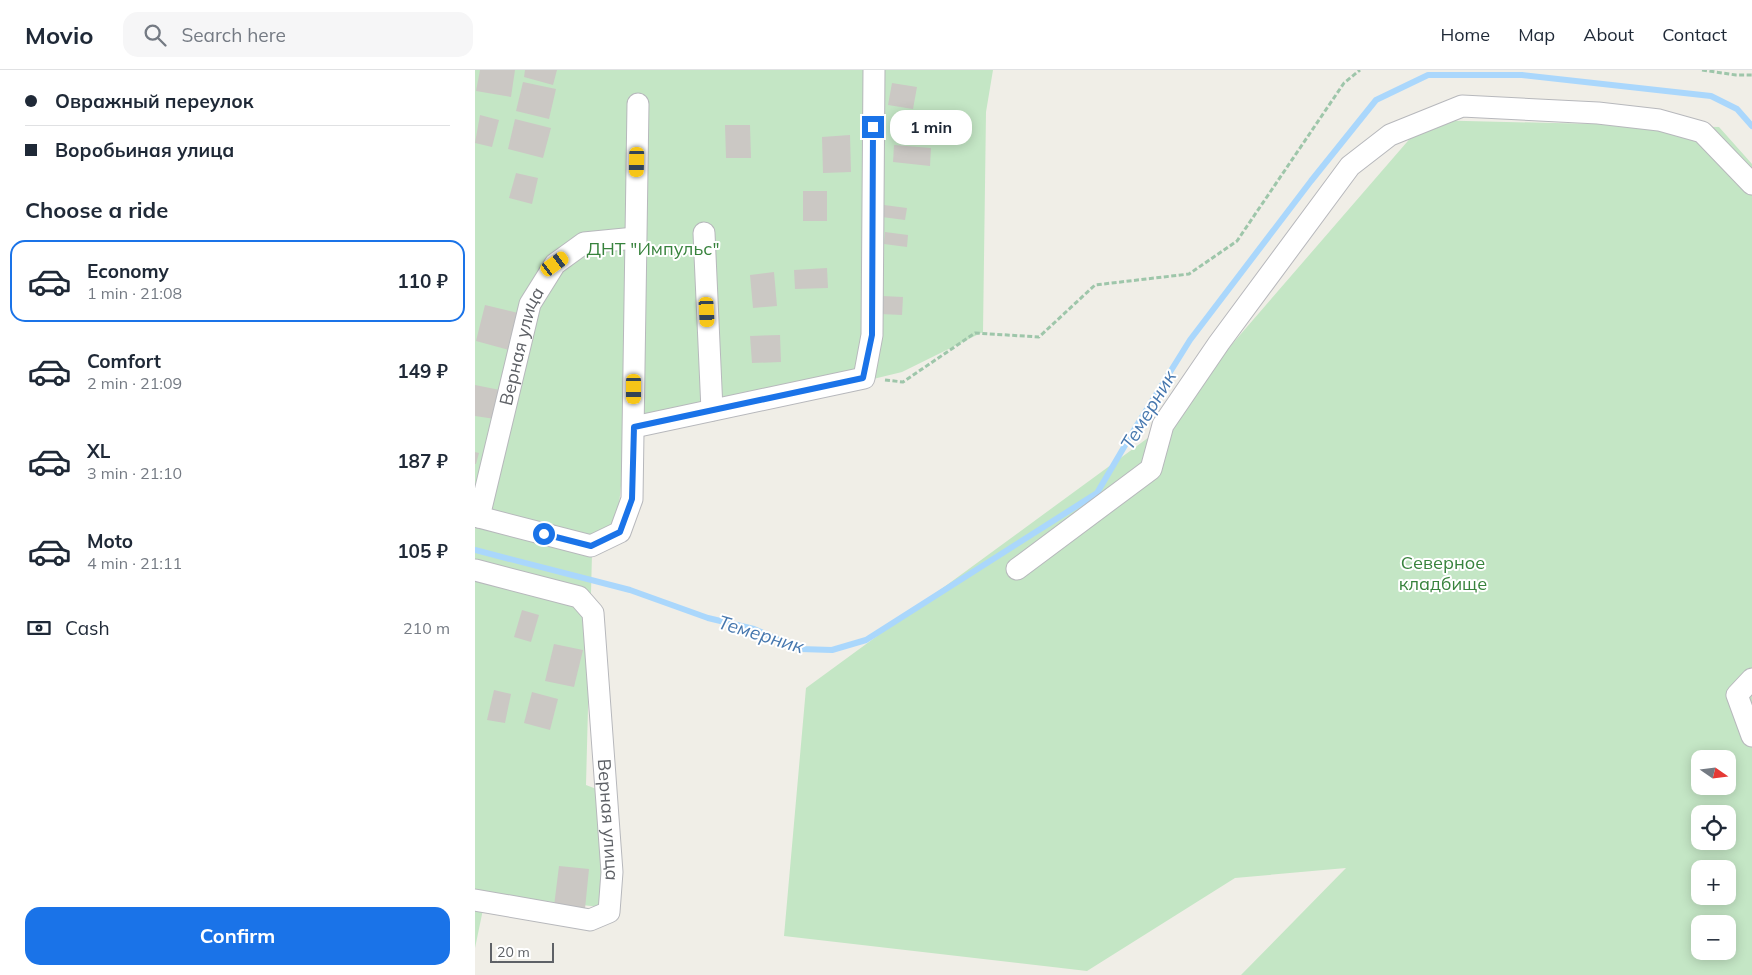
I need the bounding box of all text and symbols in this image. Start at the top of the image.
search box [123,12,473,57]
text: Movio [25,20,93,50]
icon: search [141,21,169,49]
text: Search here [181,23,286,47]
text: Home [1440,23,1490,46]
text: Map [1518,23,1555,46]
text: About [1583,23,1634,46]
text: Contact [1662,23,1727,46]
text: Овражный переулок [55,89,254,113]
callout: 1 min [891,110,973,144]
route end [862,116,884,138]
text: 1 min [910,117,952,137]
text: Воробьиная улица [55,138,234,162]
car [629,147,644,177]
text: Choose a ride [25,196,168,224]
park label: ДНТ "Импульс" [587,237,719,260]
car [538,249,571,279]
icon: car [27,259,72,304]
text: Economy [87,259,169,283]
text: 110 ₽ [397,269,448,293]
street label: Верная улица [494,282,549,408]
text: 1 min · 21:08 [87,283,182,303]
car [698,297,715,327]
icon: car [27,349,72,394]
text: Comfort [87,349,161,373]
text: 149 ₽ [397,359,448,383]
water label: Темерник [1115,365,1181,454]
text: 2 min · 21:09 [87,373,182,393]
car [626,374,641,404]
icon: car [27,439,72,484]
text: XL [87,439,110,463]
text: 187 ₽ [397,449,448,473]
text: 3 min · 21:10 [87,463,182,483]
route start [533,523,555,545]
icon: car [27,529,72,574]
text: Moto [87,529,133,553]
text: 105 ₽ [397,539,448,563]
park label: Северное кладбище [1399,551,1487,595]
text: 4 min · 21:11 [87,553,182,573]
water label: Темерник [715,610,807,659]
icon: cash [25,614,53,642]
text: Cash [65,616,110,640]
text: 210 m [403,618,450,638]
north arrow [1691,750,1736,795]
map controls [1691,750,1736,960]
street label: Верная улица [593,758,624,881]
button: locate [1691,805,1736,850]
button: + [1691,860,1736,905]
button: Confirm [25,907,450,965]
button: − [1691,915,1736,960]
scale bar [490,940,554,963]
text: 20 m [497,943,530,961]

